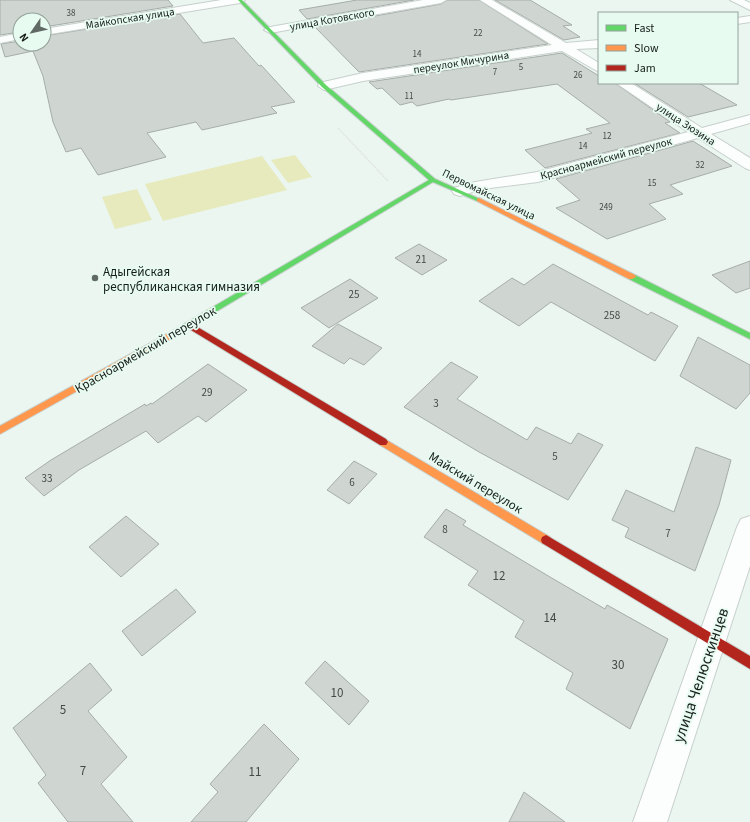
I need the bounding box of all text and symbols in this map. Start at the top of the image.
street label: Майкопская улица [85,4,176,33]
street label: улица Котовского [289,5,376,34]
house number: 38 [67,7,76,20]
north arrow [12,12,52,52]
legend [598,12,738,84]
text: Fast [634,20,654,37]
house number: 22 [474,27,483,40]
text: N [16,30,32,45]
text: Slow [634,40,659,57]
street label: переулок Мичурина [412,48,510,77]
house number: 14 [413,48,422,61]
text: Jam [634,60,656,77]
house number: 5 [519,61,524,74]
house number: 7 [493,66,498,79]
house number: 26 [574,69,583,82]
house number: 11 [405,90,413,103]
street label: улица Зюзина [653,100,718,149]
house number: 12 [603,130,612,143]
street label: Красноармейский переулок [539,134,674,183]
house number: 14 [579,140,588,153]
house number: 32 [696,159,705,172]
street label: Первомайская улица [440,165,538,223]
house number: 15 [648,177,657,190]
house number: 249 [599,201,613,214]
house number: 21 [416,252,426,267]
place label: Адыгейская республиканская гимназия [103,263,260,296]
marker: Адыгейская республиканская гимназия [90,273,100,283]
house number: 25 [349,287,359,302]
street label: Красноармейский переулок [72,302,220,398]
house number: 258 [604,308,621,323]
house number: 29 [202,385,212,400]
house number: 3 [433,396,439,411]
street label: Майский переулок [425,448,526,518]
house number: 5 [552,449,558,464]
house number: 33 [42,471,52,486]
house number: 6 [349,475,355,490]
house number: 8 [442,522,448,537]
house number: 7 [665,526,671,541]
house number: 12 [493,567,505,585]
street label: улица Челюскинцев [668,605,734,746]
house number: 14 [544,609,557,627]
house number: 30 [612,656,624,674]
house number: 10 [331,684,343,702]
house number: 5 [60,701,66,719]
house number: 7 [80,762,86,780]
house number: 11 [249,763,261,781]

